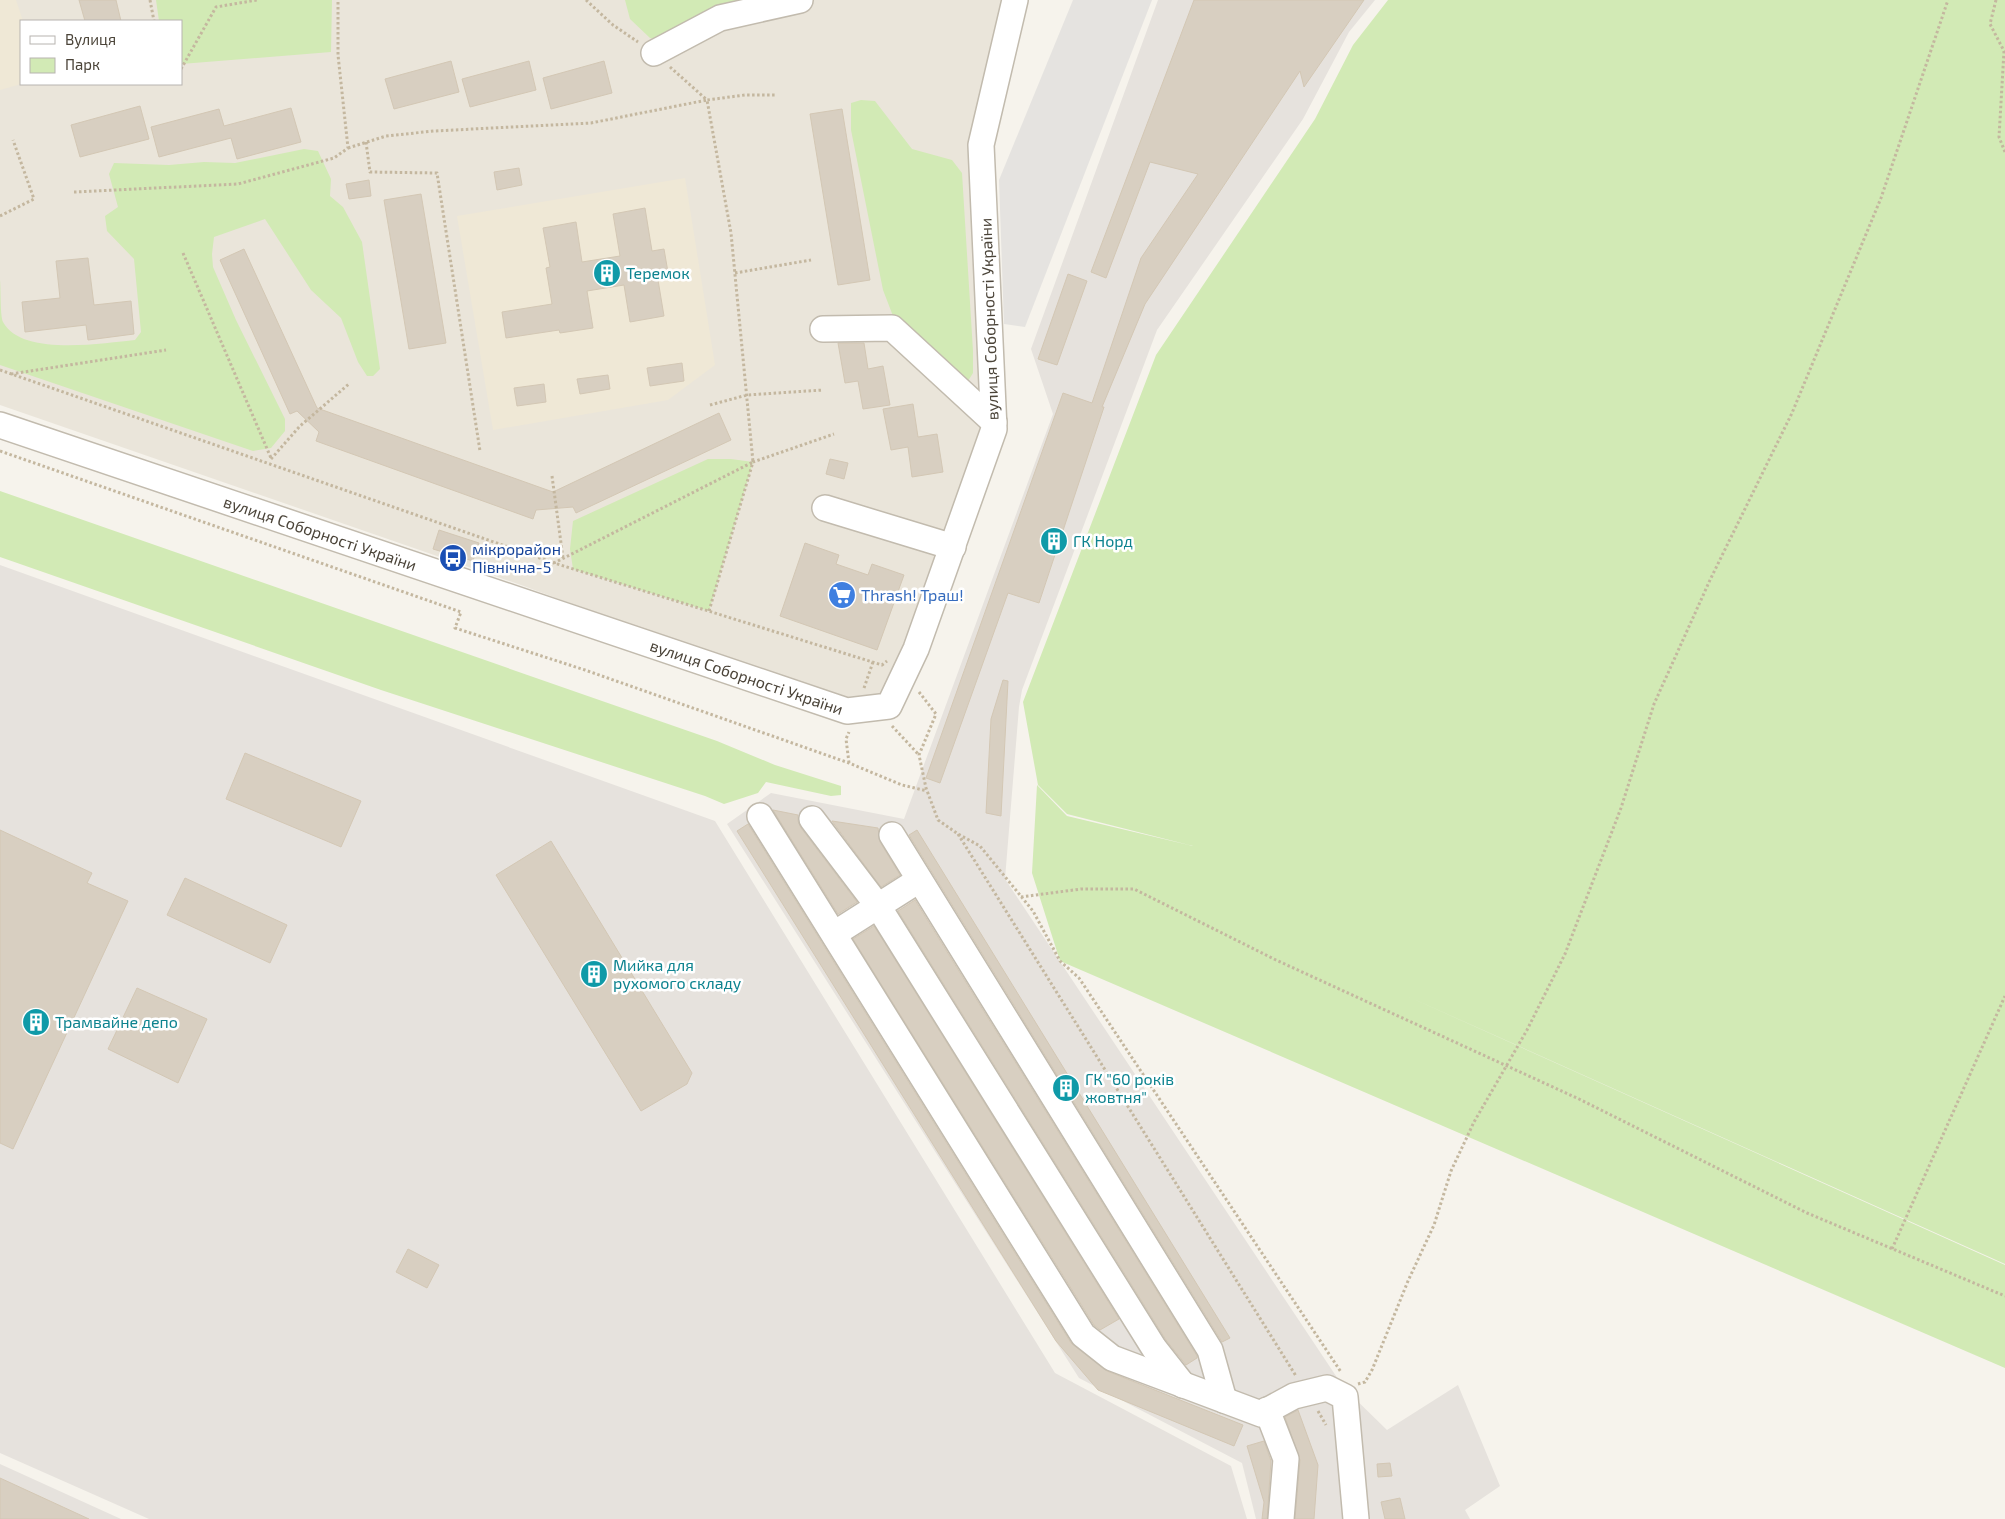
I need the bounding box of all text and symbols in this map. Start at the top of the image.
legend [20,20,182,85]
text: Вулиця [65,30,116,49]
text: Парк [65,55,100,73]
street label: вулиця Соборності України [975,218,1003,420]
building icon: Теремок [592,258,622,288]
place label: Теремок [626,263,690,282]
street label: вулиця Соборності України [221,491,419,574]
building icon: ГК Норд [1039,526,1069,556]
place label: ГК Норд [1073,531,1133,550]
place label: мікрорайон Північна-5 [472,539,561,576]
bus stop icon: мікрорайон Північна-5 [438,543,468,573]
supermarket icon: Thrash! Траш! [827,580,857,610]
place label: Thrash! Траш! [861,585,964,604]
street label: вулиця Соборності України [648,635,846,718]
place label: Мийка для рухомого складу [613,955,742,993]
building icon: Мийка для рухомого складу [579,959,609,989]
building icon: Трамвайне депо [21,1007,51,1037]
place label: Трамвайне депо [55,1012,178,1031]
place label: ГК "60 років жовтня" [1085,1069,1174,1106]
building icon: ГК "60 років жовтня" [1051,1073,1081,1103]

